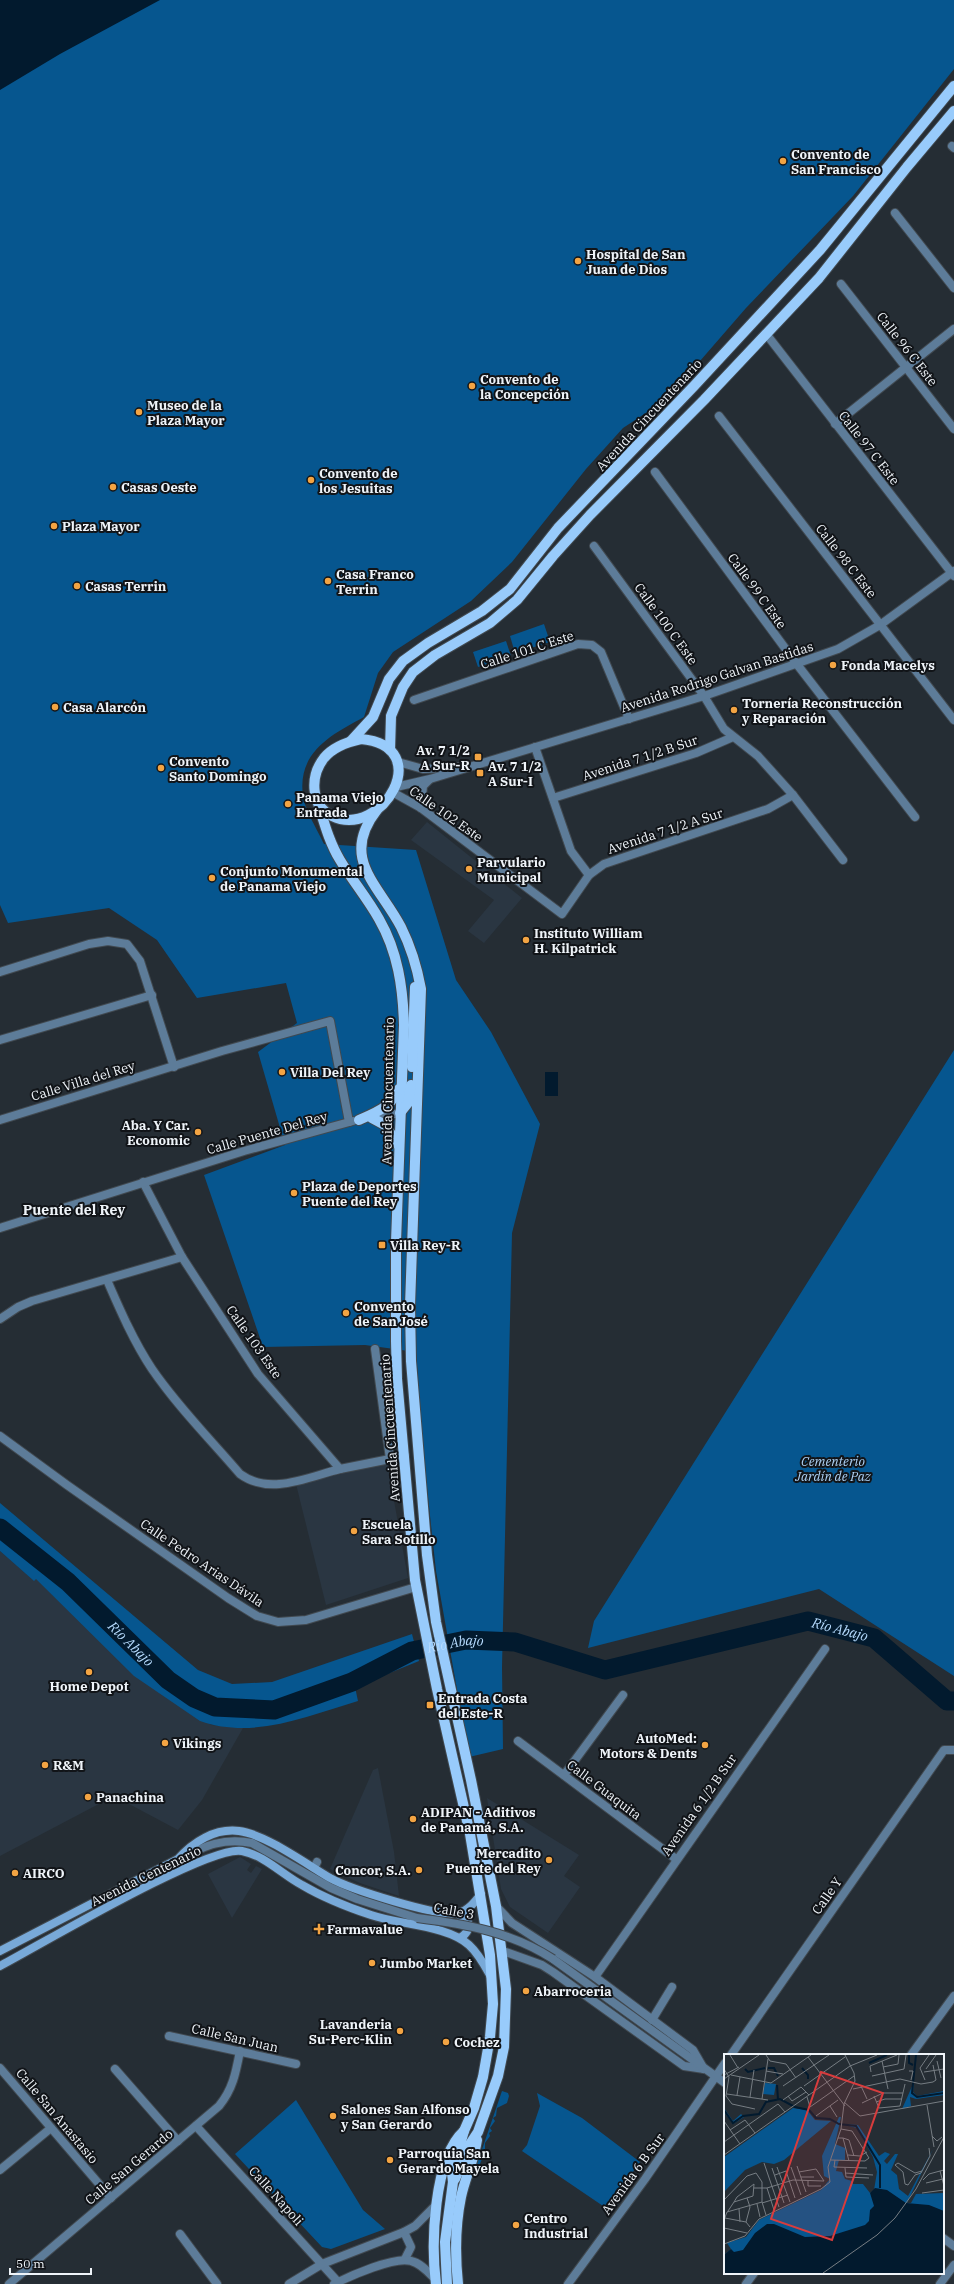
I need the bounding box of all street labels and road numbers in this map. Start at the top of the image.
street label: Calle 96 C Este [873,309,941,389]
street label: Avenida Cincuentenario [592,355,706,475]
street label: Calle 97 C Este [835,408,903,488]
street label: Calle 98 C Este [812,521,880,601]
street label: Calle 99 C Este [724,550,790,632]
street label: Calle 100 C Este [631,580,701,668]
street label: Calle 101 C Este [478,627,576,673]
street label: Avenida Rodrigo Galvan Bastidas [618,638,816,716]
street label: Avenida 7 1/2 B Sur [580,731,700,785]
street label: Calle 102 Este [406,782,486,846]
street label: Avenida 7 1/2 A Sur [605,804,725,858]
street label: Avenida Cincuentenario [378,1017,398,1165]
street label: Calle Villa del Rey [29,1057,137,1105]
street label: Calle Puente Del Rey [205,1108,329,1158]
street label: Calle 103 Este [222,1302,286,1382]
street label: Avenida Cincuentenario [376,1354,404,1502]
street label: Calle Pedro Arias Dávila [137,1515,267,1611]
street label: Avenida 6 1/2 B Sur [658,1751,741,1859]
street label: Calle Guaquita [563,1756,645,1824]
street label: Avenida Centenario [88,1842,204,1910]
street label: Calle Y [808,1874,846,1918]
street label: Calle 3 [432,1899,476,1923]
street label: Calle San Juan [190,2020,280,2056]
street label: Calle San Anastasio [12,2065,102,2167]
street label: Calle San Gerardo [82,2125,176,2209]
street label: Avenida 6 B Sur [598,2130,668,2218]
street label: Calle Napoli [245,2163,307,2229]

